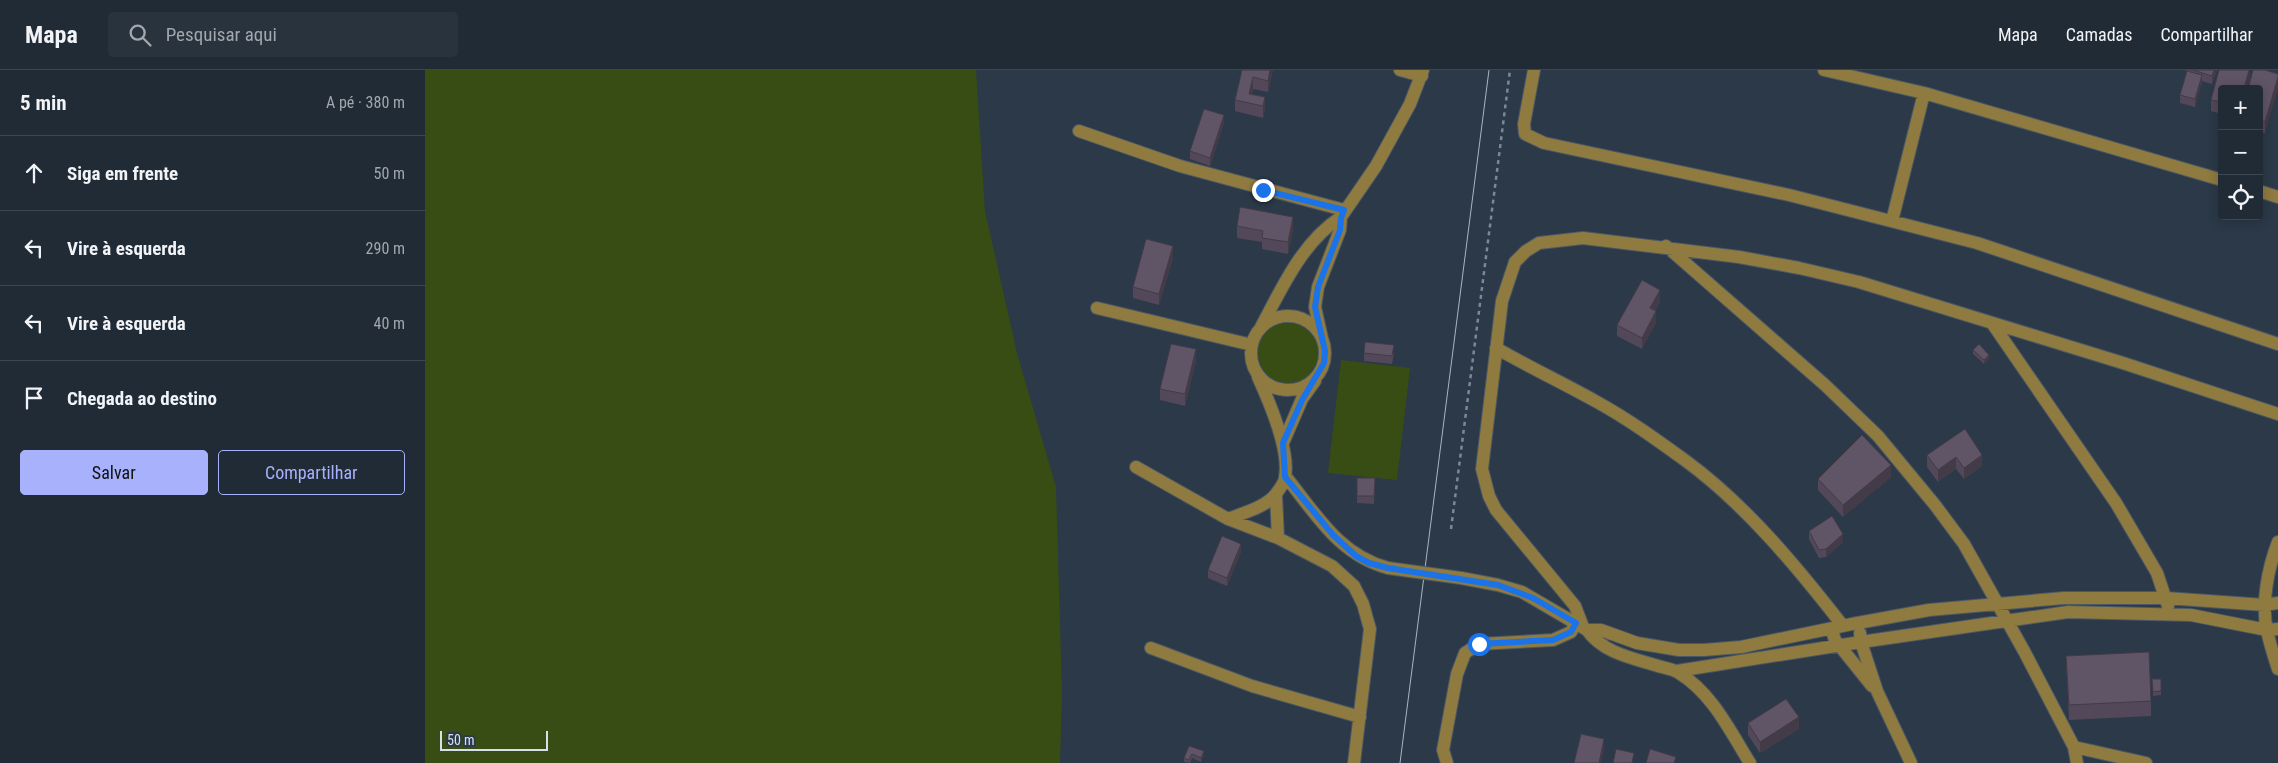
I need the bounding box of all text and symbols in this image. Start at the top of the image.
search box [108,12,458,57]
text: Mapa [25,21,78,49]
icon: search [126,21,154,49]
text: Pesquisar aqui [166,23,277,46]
text: Mapa [1998,24,2038,45]
text: Camadas [2066,24,2132,45]
text: Compartilhar [2160,24,2253,45]
map controls [2218,85,2263,220]
button: + [2218,85,2263,130]
text: 5 min [20,91,67,115]
text: A pé · 380 m [326,93,405,112]
button: − [2218,130,2263,175]
icon: ahead [20,159,48,187]
text: Siga em frente [67,162,178,185]
text: 50 m [373,164,405,183]
button: locate [2218,175,2263,220]
route end [1252,179,1275,202]
icon: left [20,234,48,262]
text: Vire à esquerda [67,237,186,260]
text: 290 m [366,239,405,258]
icon: left [20,309,48,337]
text: Vire à esquerda [67,312,186,335]
text: 40 m [373,314,405,333]
icon: arrive [20,384,48,412]
text: Chegada ao destino [67,387,217,410]
button: Salvar [20,450,208,495]
button: Compartilhar [218,450,405,495]
route start [1468,633,1491,656]
scale bar [440,728,547,751]
text: 50 m [447,732,475,748]

